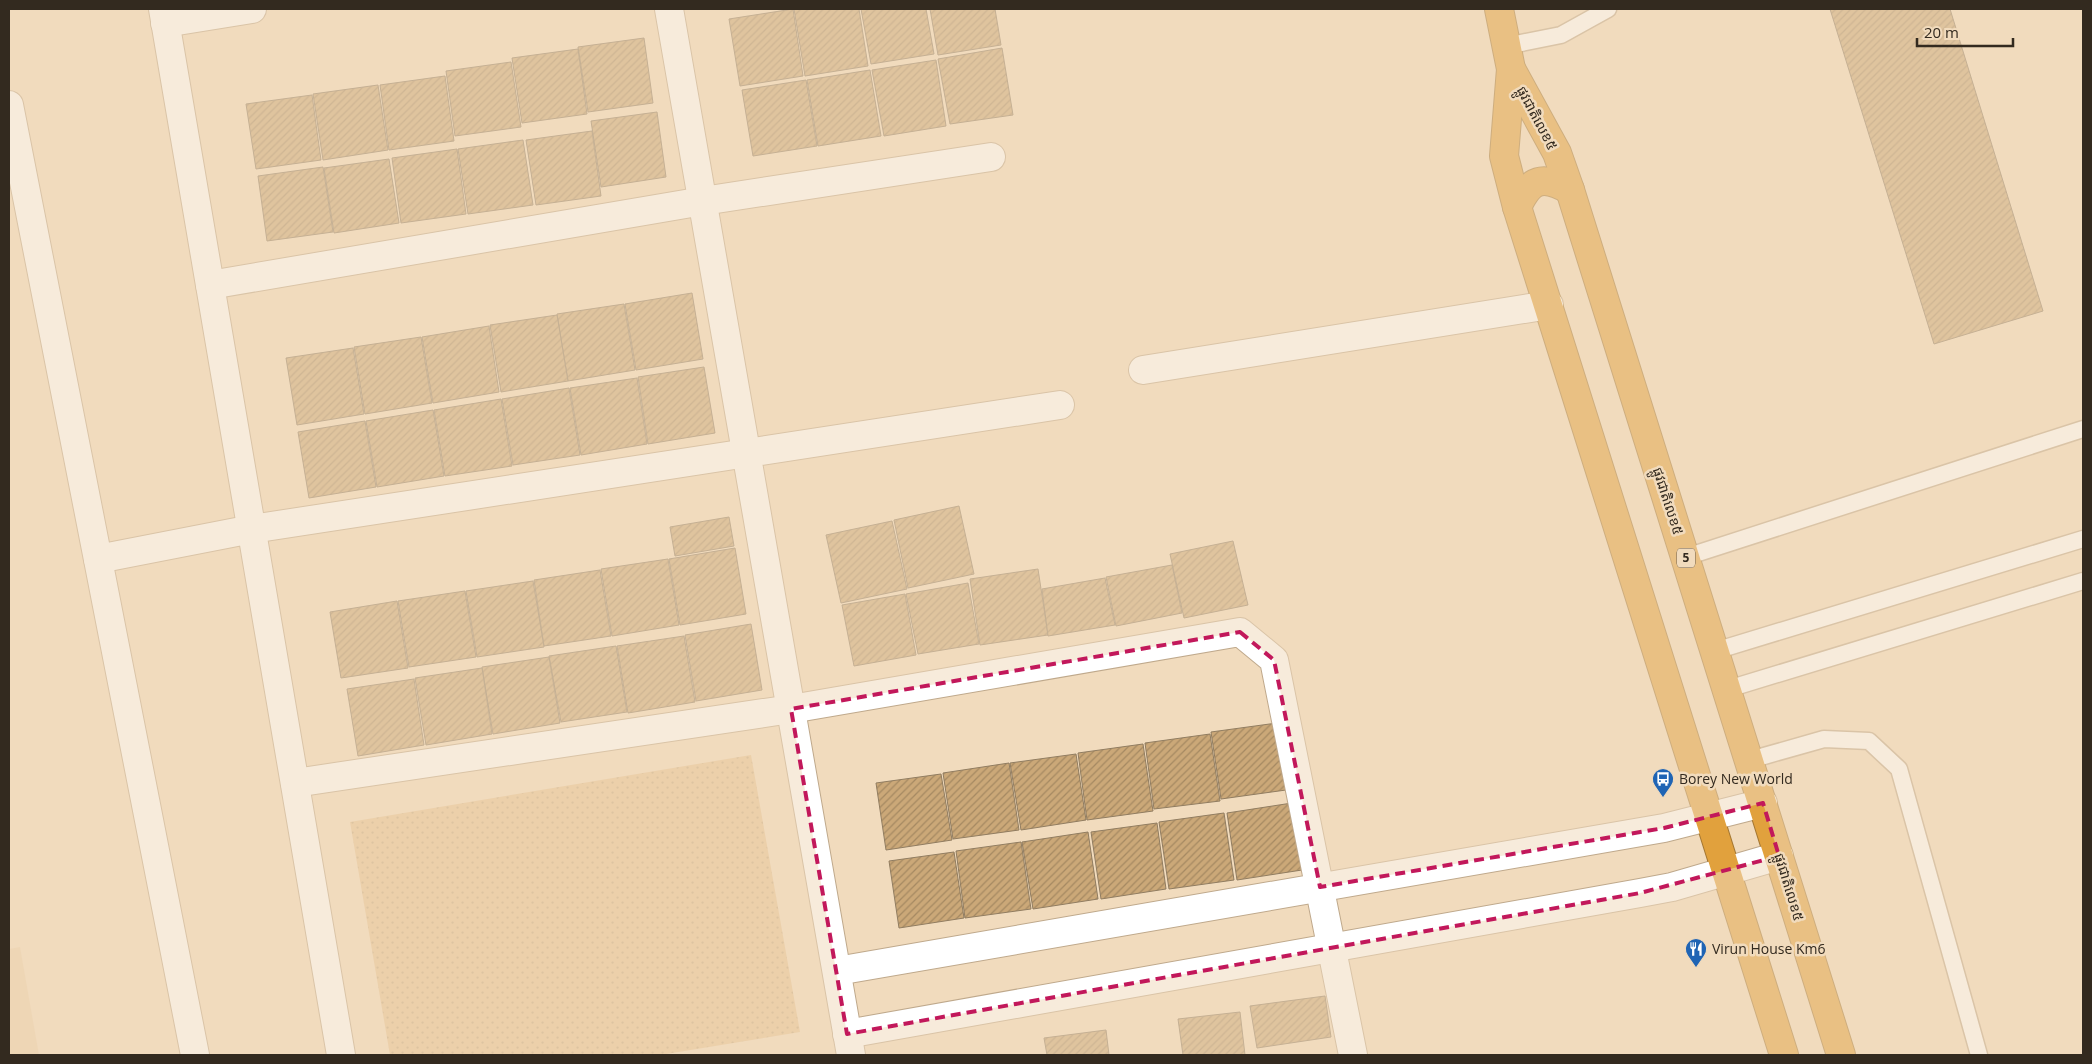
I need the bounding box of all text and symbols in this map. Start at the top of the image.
scale bar [1917,15,2013,47]
text: 20 m [1924,22,1959,42]
street label: ផ្លូវជាតិលេខ៥ [1510,82,1562,155]
street label: ផ្លូវជាតិលេខ៥ [1646,465,1688,538]
road number: 5 [1677,548,1695,568]
bus stop icon: Borey New World [1651,767,1675,798]
place label: Borey New World [1679,769,1793,788]
street label: ផ្លូវជាតិលេខ៥ [1767,851,1809,924]
restaurant icon: Virun House Km6 [1684,937,1708,968]
place label: Virun House Km6 [1712,939,1825,958]

